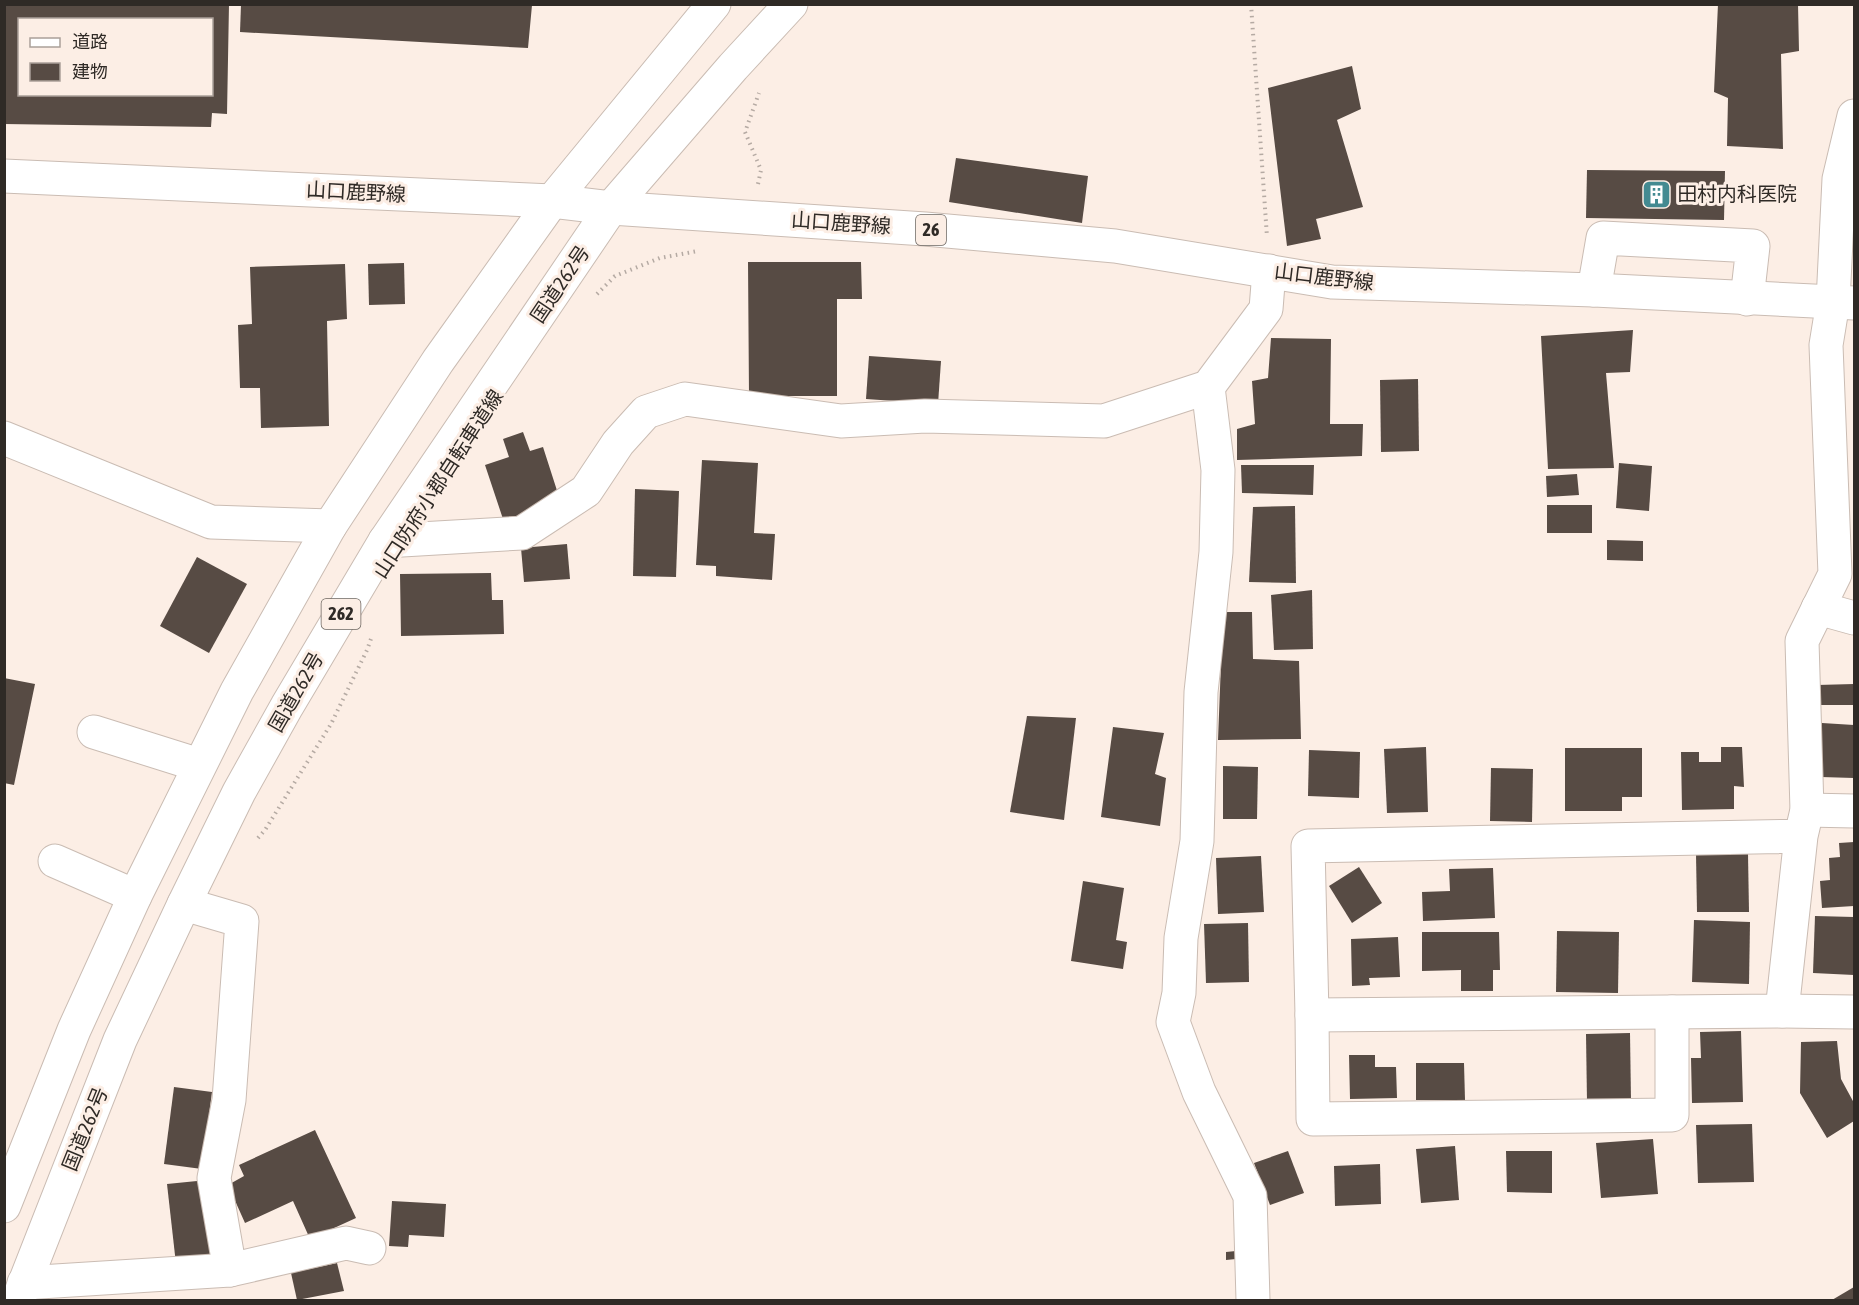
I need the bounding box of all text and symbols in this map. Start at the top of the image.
legend [18,18,213,96]
text: 道路 [72,31,108,52]
text: 建物 [72,61,108,82]
street label: 山口鹿野線 [305,177,407,206]
building icon: 田村内科医院 [1640,178,1672,210]
place label: 田村内科医院 [1677,182,1797,205]
street label: 山口鹿野線 [790,208,892,237]
road number: 26 [916,215,946,245]
street label: 国道262号 [525,241,594,327]
street label: 山口鹿野線 [1273,259,1375,294]
street label: 山口防府小郡自転車道線 [368,385,507,582]
road number: 262 [322,599,360,629]
street label: 国道262号 [264,648,328,736]
street label: 国道262号 [57,1084,112,1174]

